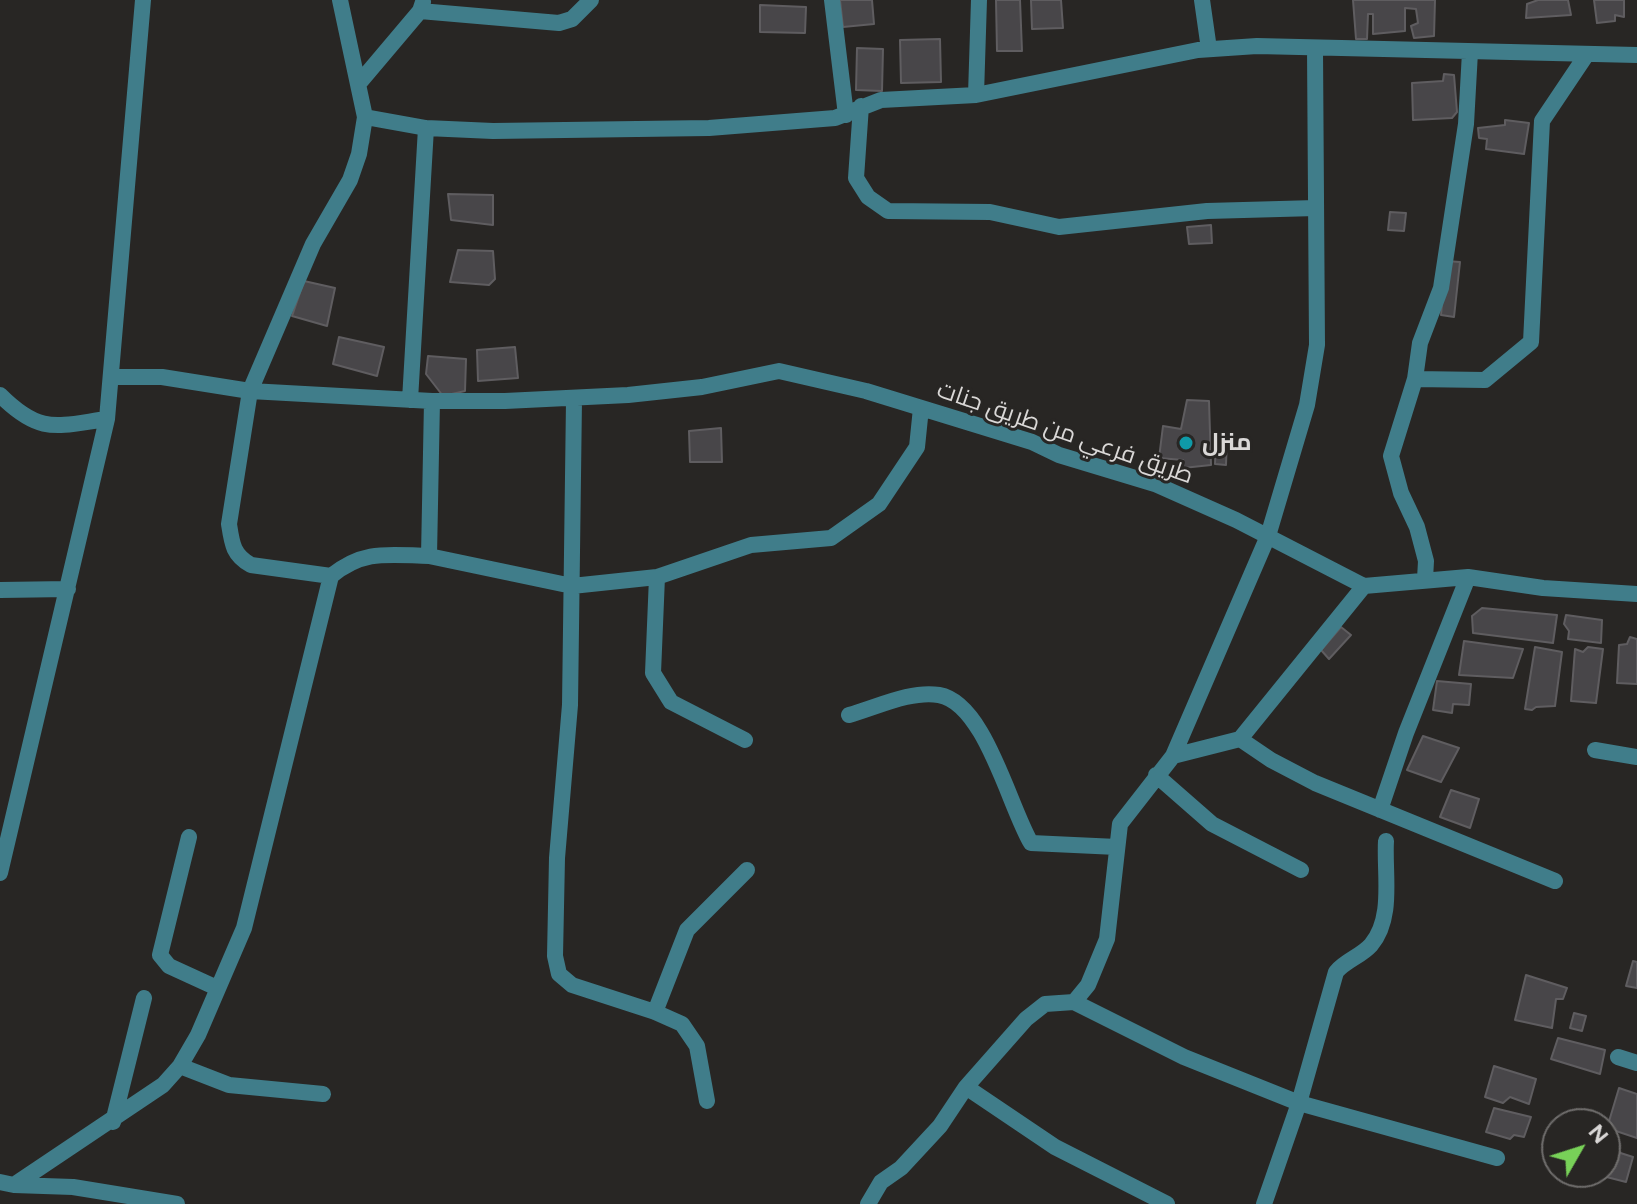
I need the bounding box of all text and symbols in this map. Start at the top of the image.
street label: طريق فرعي من طريق جنات [933,376,1197,490]
place label: منزل [1202,429,1252,457]
marker: منزل [1177,434,1195,452]
north arrow [1541,1108,1621,1188]
text: N [1583,1119,1614,1149]

